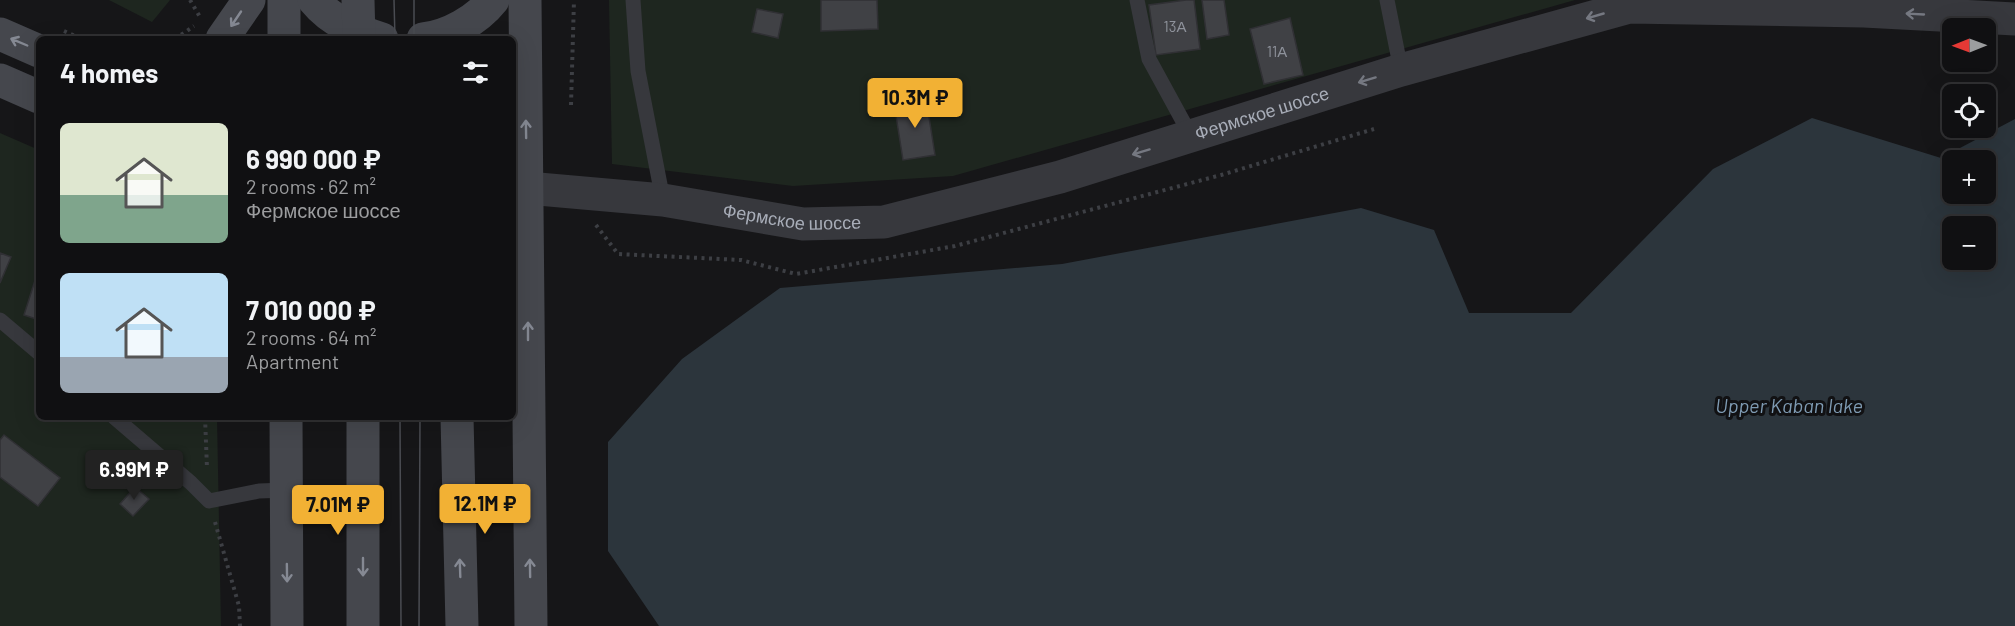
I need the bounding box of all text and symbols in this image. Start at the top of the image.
one-way arrow [1905,8,1925,19]
one-way arrow [229,11,242,28]
one-way arrow [1586,11,1605,22]
house number: 13А [1164,17,1186,35]
north arrow [1942,18,1996,72]
map controls [1942,18,1996,270]
one-way arrow [11,36,29,48]
house number: 11А [1267,42,1287,60]
icon: filters [459,56,492,89]
text: 4 homes [60,57,158,88]
one-way arrow [1358,76,1377,87]
pin: 10.3M ₽ [860,78,970,129]
street label: Фермское шоссе [1192,81,1331,144]
button: locate [1942,84,1996,138]
text: 10.3M ₽ [882,85,949,109]
one-way arrow [521,120,532,140]
text: 6 990 000 ₽ [246,143,381,174]
icon: home [108,147,180,219]
one-way arrow [1132,147,1151,158]
button: + [1942,150,1996,204]
text: 2 rooms · 62 m² [246,174,376,198]
text: Фермское шоссе [246,198,401,222]
street label: Фермское шоссе [721,198,861,234]
button: − [1942,216,1996,270]
text: 7 010 000 ₽ [246,294,376,325]
icon: home [108,297,180,369]
one-way arrow [522,321,534,341]
text: 2 rooms · 64 m² [246,325,376,349]
text: Apartment [246,349,339,373]
water label: Upper Kaban lake [1715,393,1863,417]
pin: 6.99M ₽ [79,450,189,501]
text: 6.99M ₽ [99,457,169,481]
pin: 12.1M ₽ [430,484,540,535]
pin: 7.01M ₽ [283,485,393,536]
text: 12.1M ₽ [453,491,517,515]
text: 7.01M ₽ [306,492,370,516]
one-way arrow [357,556,369,576]
one-way arrow [455,558,466,578]
one-way arrow [524,558,536,578]
one-way arrow [281,562,293,582]

